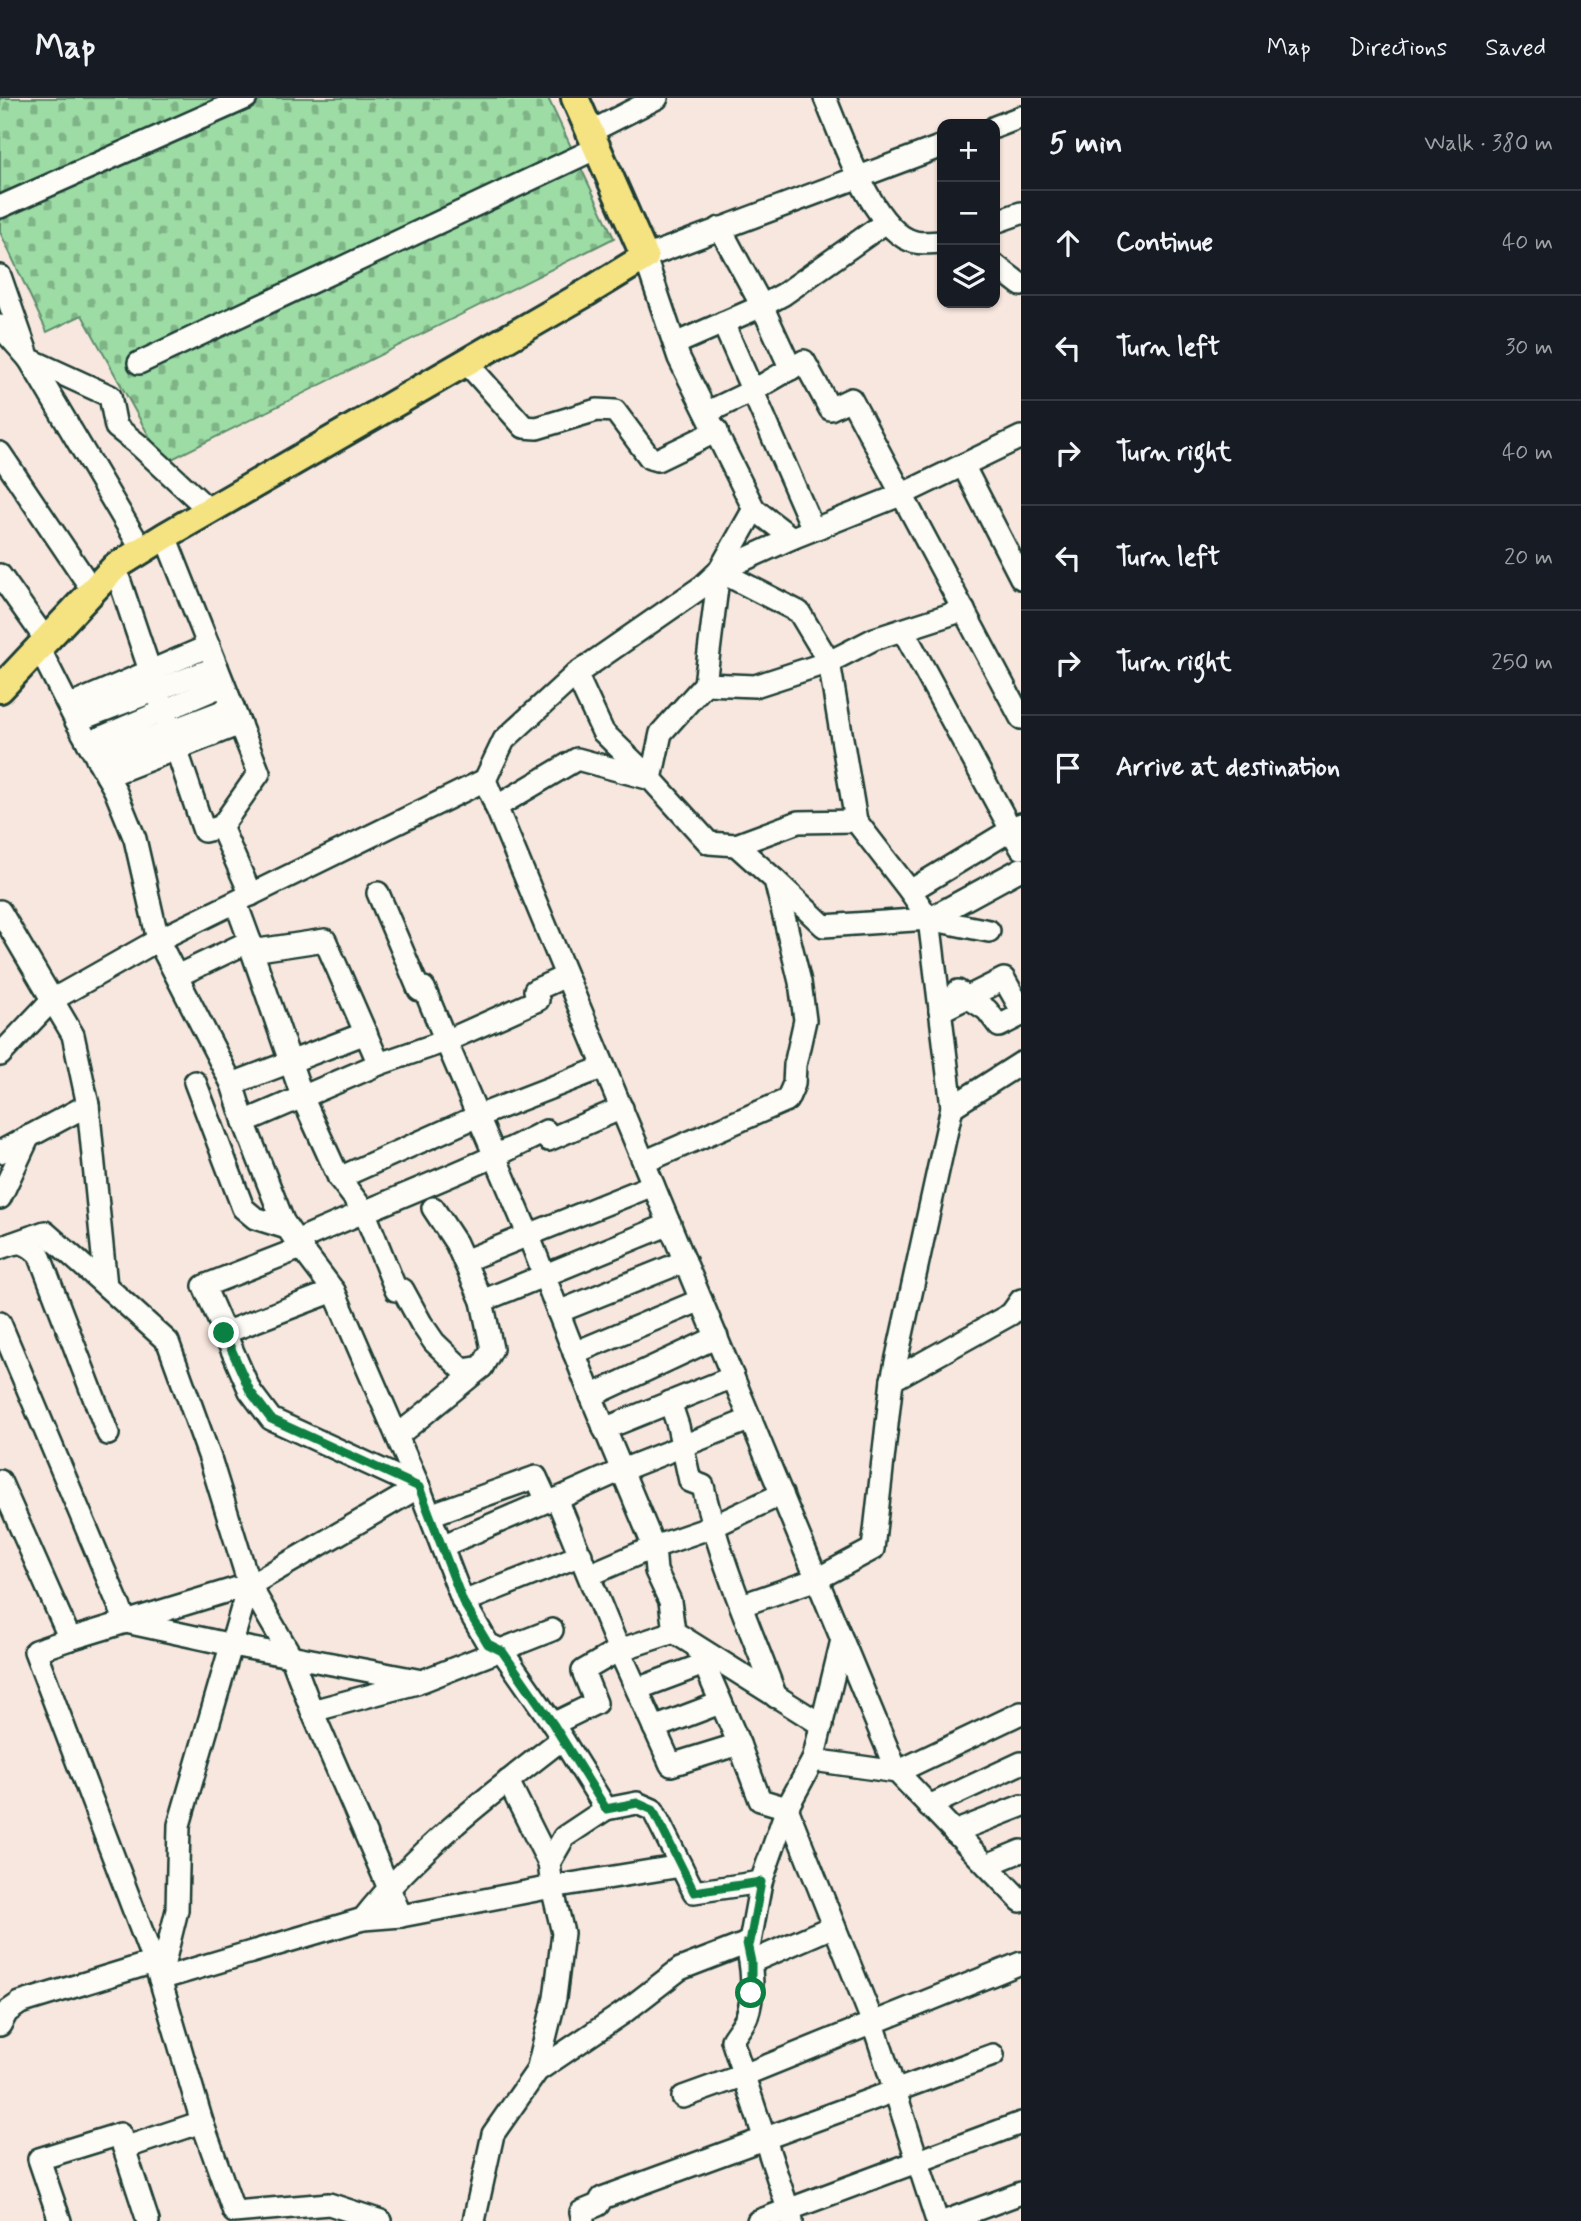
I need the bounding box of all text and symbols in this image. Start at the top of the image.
text: Map [35,26,95,70]
text: Map [1267,33,1311,64]
text: Directions [1349,33,1447,64]
text: Saved [1485,33,1546,64]
map controls [937,119,1000,308]
button: + [937,119,1000,182]
text: 5 min [1049,124,1123,163]
text: Walk · 380 m [1424,129,1553,159]
button: − [937,182,1000,245]
icon: ahead [1049,224,1087,262]
text: Continue [1116,226,1213,260]
text: 40 m [1502,228,1553,258]
button: layers [937,245,1000,308]
icon: left [1049,329,1087,367]
text: Turn left [1116,331,1220,365]
text: 30 m [1505,333,1553,363]
icon: right [1049,434,1087,472]
text: Turn right [1116,436,1232,470]
text: 40 m [1502,438,1553,468]
icon: left [1049,539,1087,577]
text: Turn left [1116,541,1220,575]
text: 20 m [1504,543,1553,573]
icon: right [1049,644,1087,682]
text: Turn right [1116,646,1232,680]
text: 250 m [1491,648,1553,678]
icon: arrive [1049,749,1087,787]
text: Arrive at destination [1116,751,1340,785]
route end [208,1317,239,1348]
route start [735,1977,766,2008]

